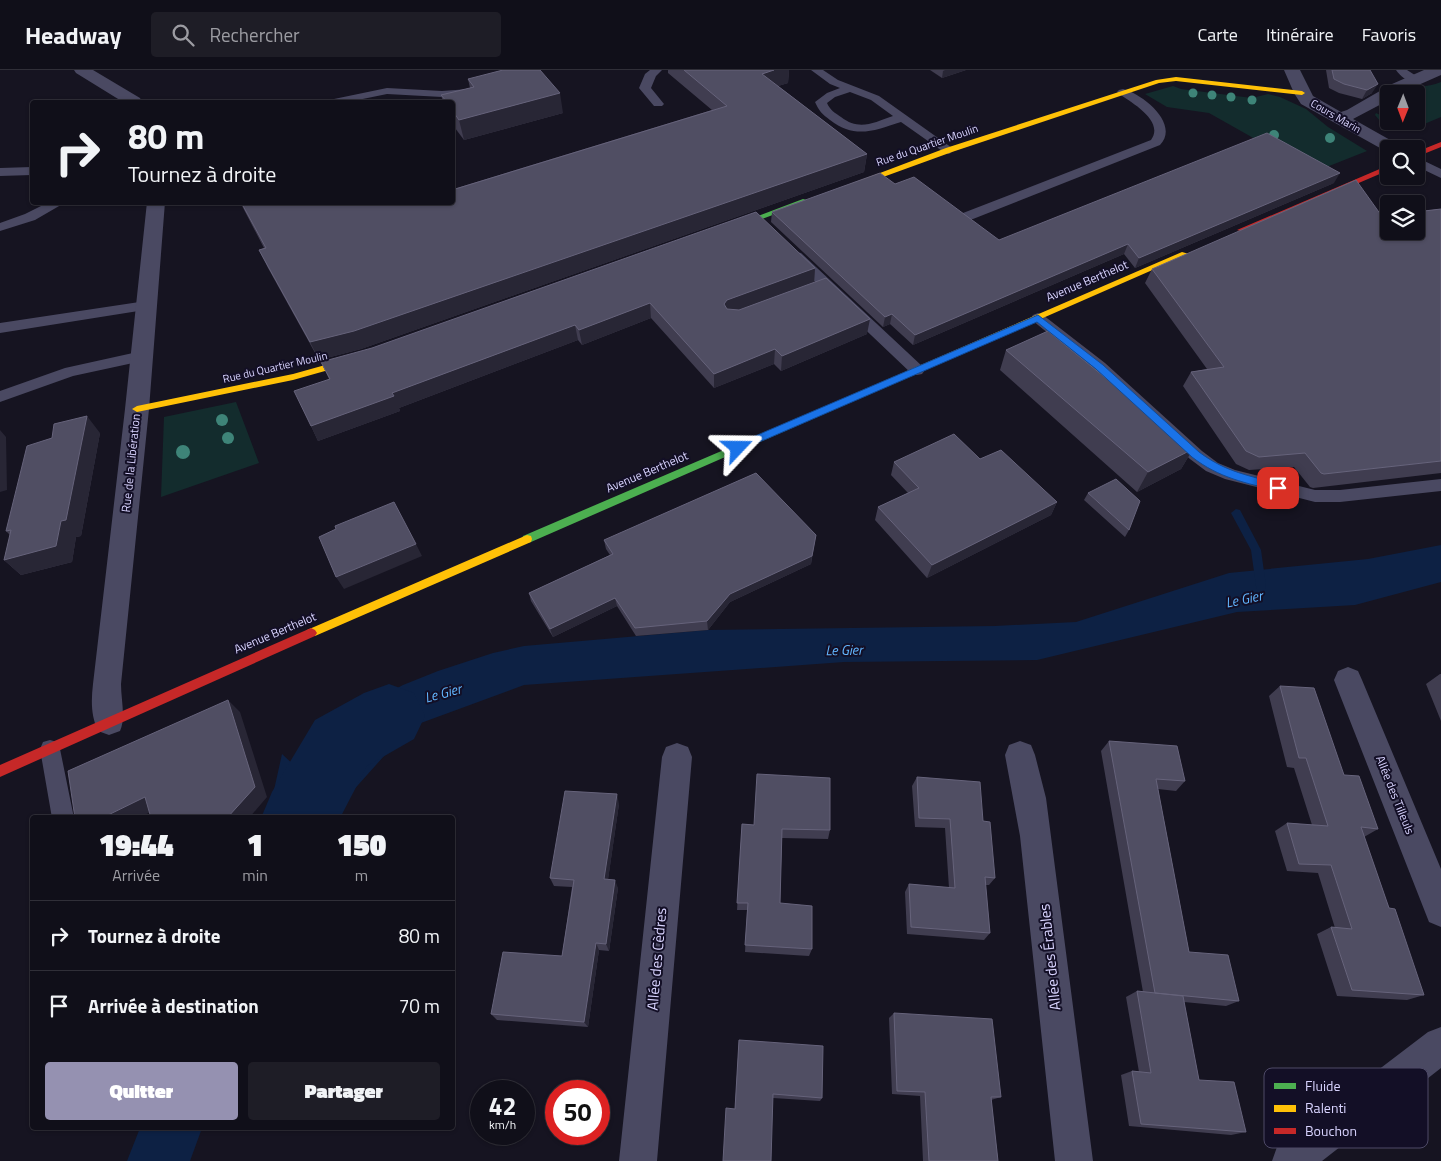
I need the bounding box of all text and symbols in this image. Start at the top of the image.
search box [151,12,501,57]
text: Headway [25,17,121,53]
text: Rechercher [209,20,300,49]
icon: search [169,21,197,49]
text: Carte [1197,21,1238,48]
text: Itinéraire [1266,21,1334,48]
text: Favoris [1362,21,1416,48]
north arrow [1380,85,1425,130]
map controls [1380,85,1425,240]
street label: Cours Marin [1308,95,1364,137]
text: 80 m [128,109,204,163]
icon: right [45,120,110,185]
street label: Rue du Quartier Moulin [874,120,980,170]
button: search [1380,140,1425,185]
text: Tournez à droite [128,157,276,191]
button: layers [1380,195,1425,240]
street label: Avenue Berthelot [1043,254,1132,306]
street label: Rue du Quartier Moulin [221,347,329,387]
street label: Rue de la Libération [116,413,145,513]
position arrow [711,421,763,473]
street label: Avenue Berthelot [603,445,692,497]
pin [1257,467,1299,509]
icon: arrive [1264,474,1292,502]
water label: Le Gier [1224,584,1266,613]
street label: Avenue Berthelot [231,606,320,658]
water label: Le Gier [825,639,864,660]
water label: Le Gier [422,677,465,707]
street label: Allée des Tilleuls [1371,753,1420,837]
text: 19:44 [99,822,173,868]
text: 1 [247,822,263,868]
text: 150 [337,822,386,868]
text: Arrivée [112,863,160,887]
text: min [242,863,268,887]
text: m [355,863,368,887]
street label: Allée des Érables [1032,903,1067,1011]
street label: Allée des Cèdres [641,907,672,1011]
text: Tournez à droite [88,921,220,950]
text: 80 m [399,921,440,950]
icon: right [45,922,73,950]
text: Arrivée à destination [88,991,259,1020]
text: 70 m [399,991,440,1020]
icon: arrive [45,992,73,1020]
button: Quitter [45,1062,238,1120]
button: Partager [248,1062,440,1120]
legend [1264,1068,1428,1148]
text: Fluide [1305,1075,1341,1096]
speed limit sign: 50 [545,1080,610,1145]
text: 42 [488,1087,517,1125]
text: Ralenti [1305,1097,1346,1118]
text: km/h [489,1115,516,1134]
text: Bouchon [1305,1120,1357,1141]

